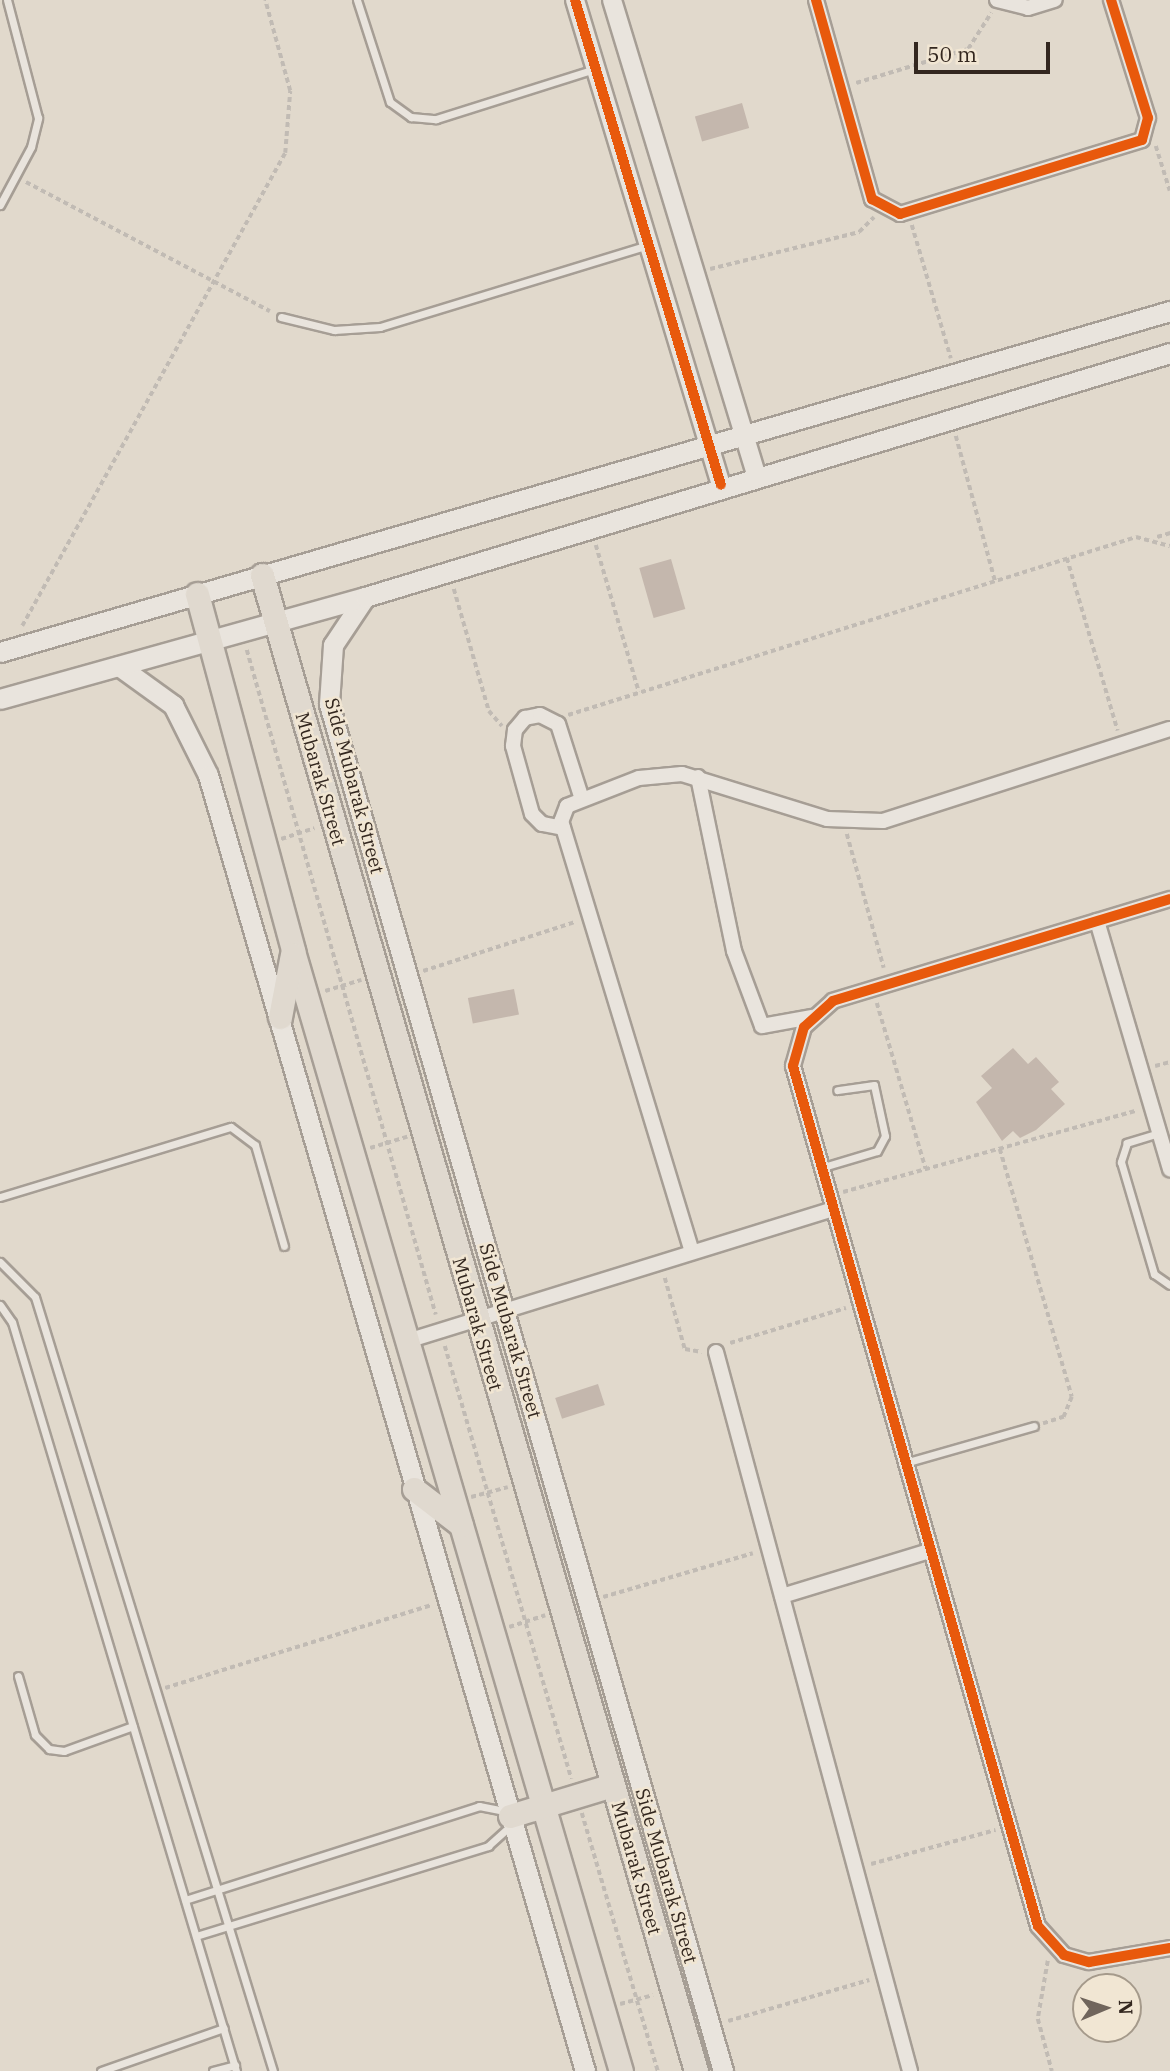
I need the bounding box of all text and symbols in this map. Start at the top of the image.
scale bar [918,28,1054,72]
text: 50 m [927,40,977,68]
street label: Side Mubarak Street [320,696,388,876]
street label: Mubarak Street [290,710,350,848]
street label: Side Mubarak Street [474,1241,546,1421]
street label: Mubarak Street [447,1255,507,1393]
street label: Side Mubarak Street [630,1786,702,1966]
street label: Mubarak Street [606,1799,666,1937]
north arrow [1072,1973,1142,2043]
text: N [1114,1999,1138,2015]

